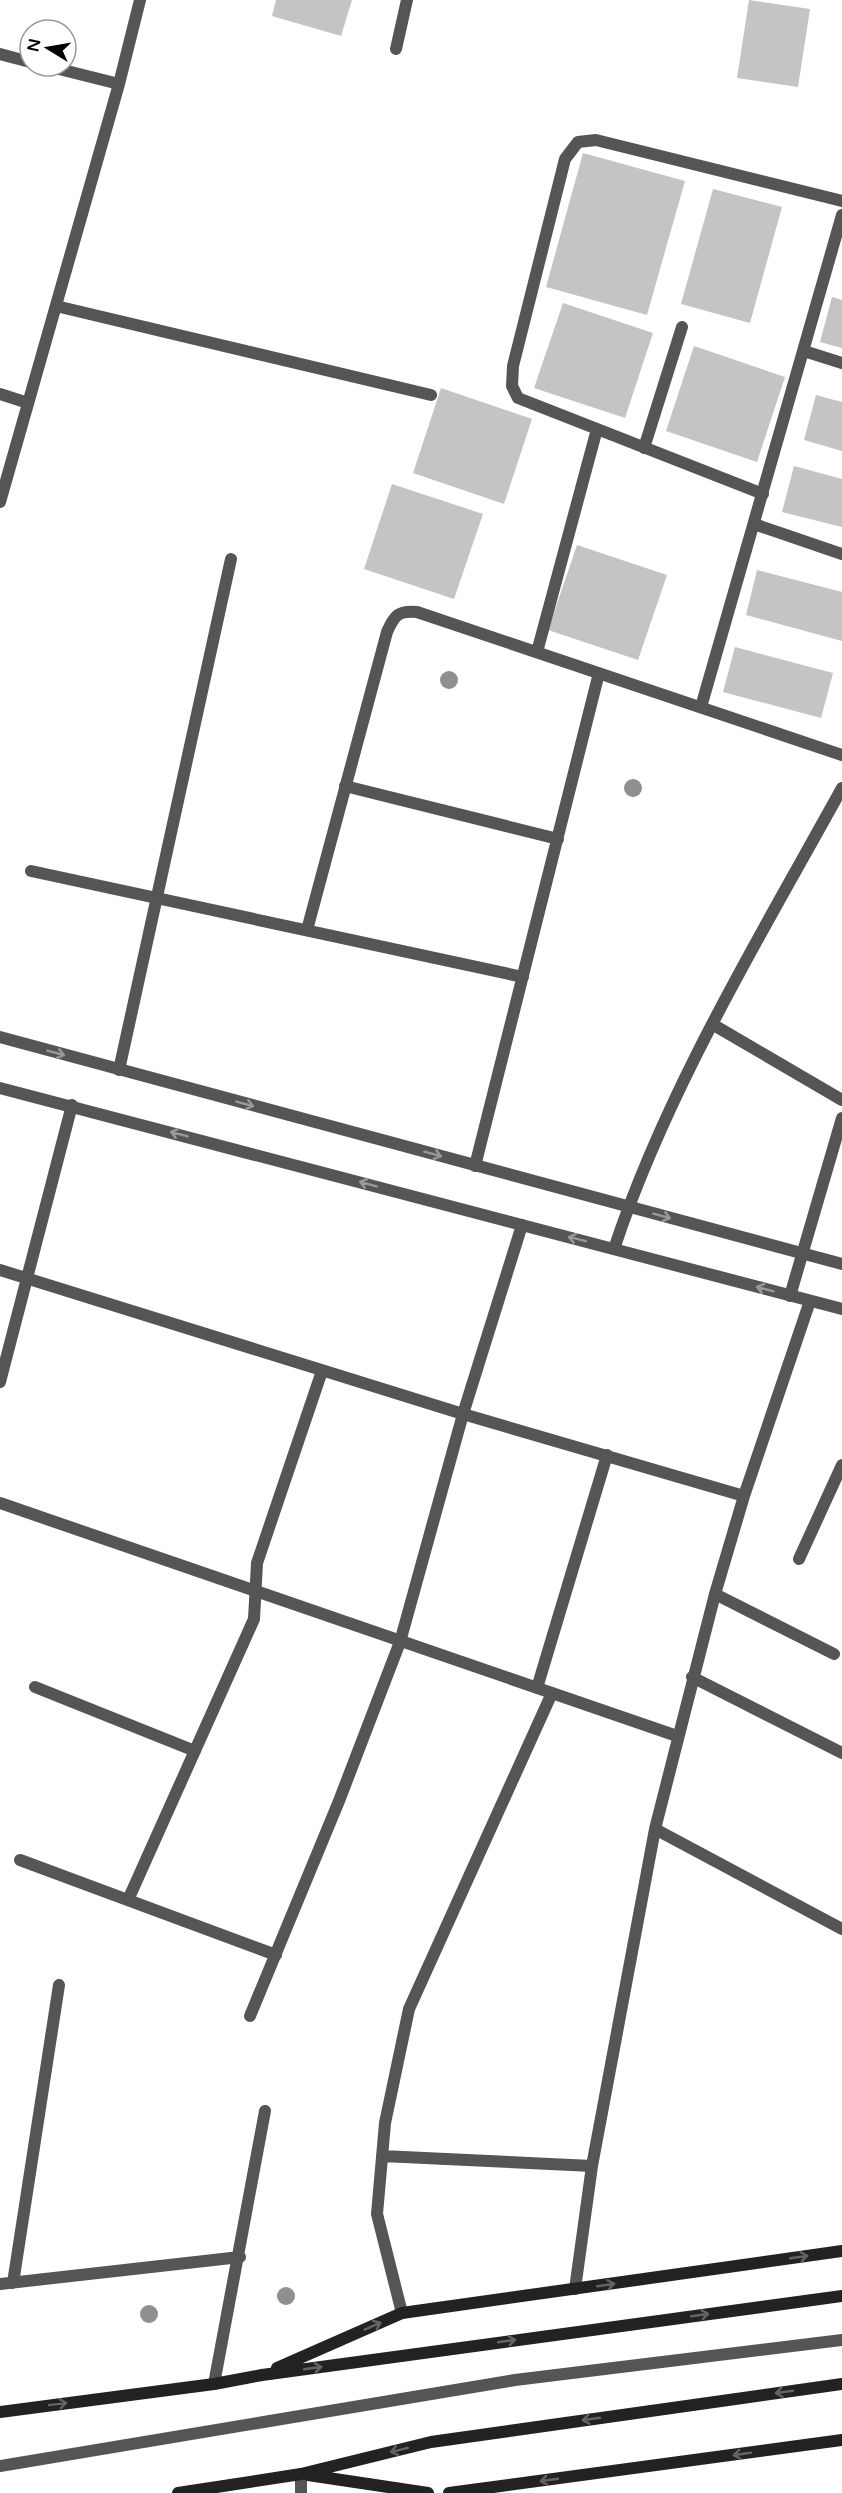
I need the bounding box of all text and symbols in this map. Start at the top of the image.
north arrow [18,18,78,78]
text: N [23,37,45,54]
one-way arrow [47,1047,66,1059]
one-way arrow [235,1098,254,1110]
one-way arrow [170,1128,189,1139]
one-way arrow [423,1149,442,1161]
one-way arrow [359,1178,378,1189]
one-way arrow [652,1210,671,1222]
one-way arrow [567,1233,586,1244]
one-way arrow [756,1283,775,1294]
one-way arrow [788,2252,808,2263]
one-way arrow [595,2279,615,2290]
one-way arrow [689,2309,709,2320]
one-way arrow [364,2320,382,2331]
one-way arrow [496,2336,516,2347]
one-way arrow [303,2362,323,2373]
one-way arrow [775,2387,794,2398]
one-way arrow [48,2399,67,2410]
one-way arrow [582,2414,601,2425]
one-way arrow [389,2444,408,2456]
one-way arrow [733,2448,753,2459]
one-way arrow [540,2474,560,2485]

